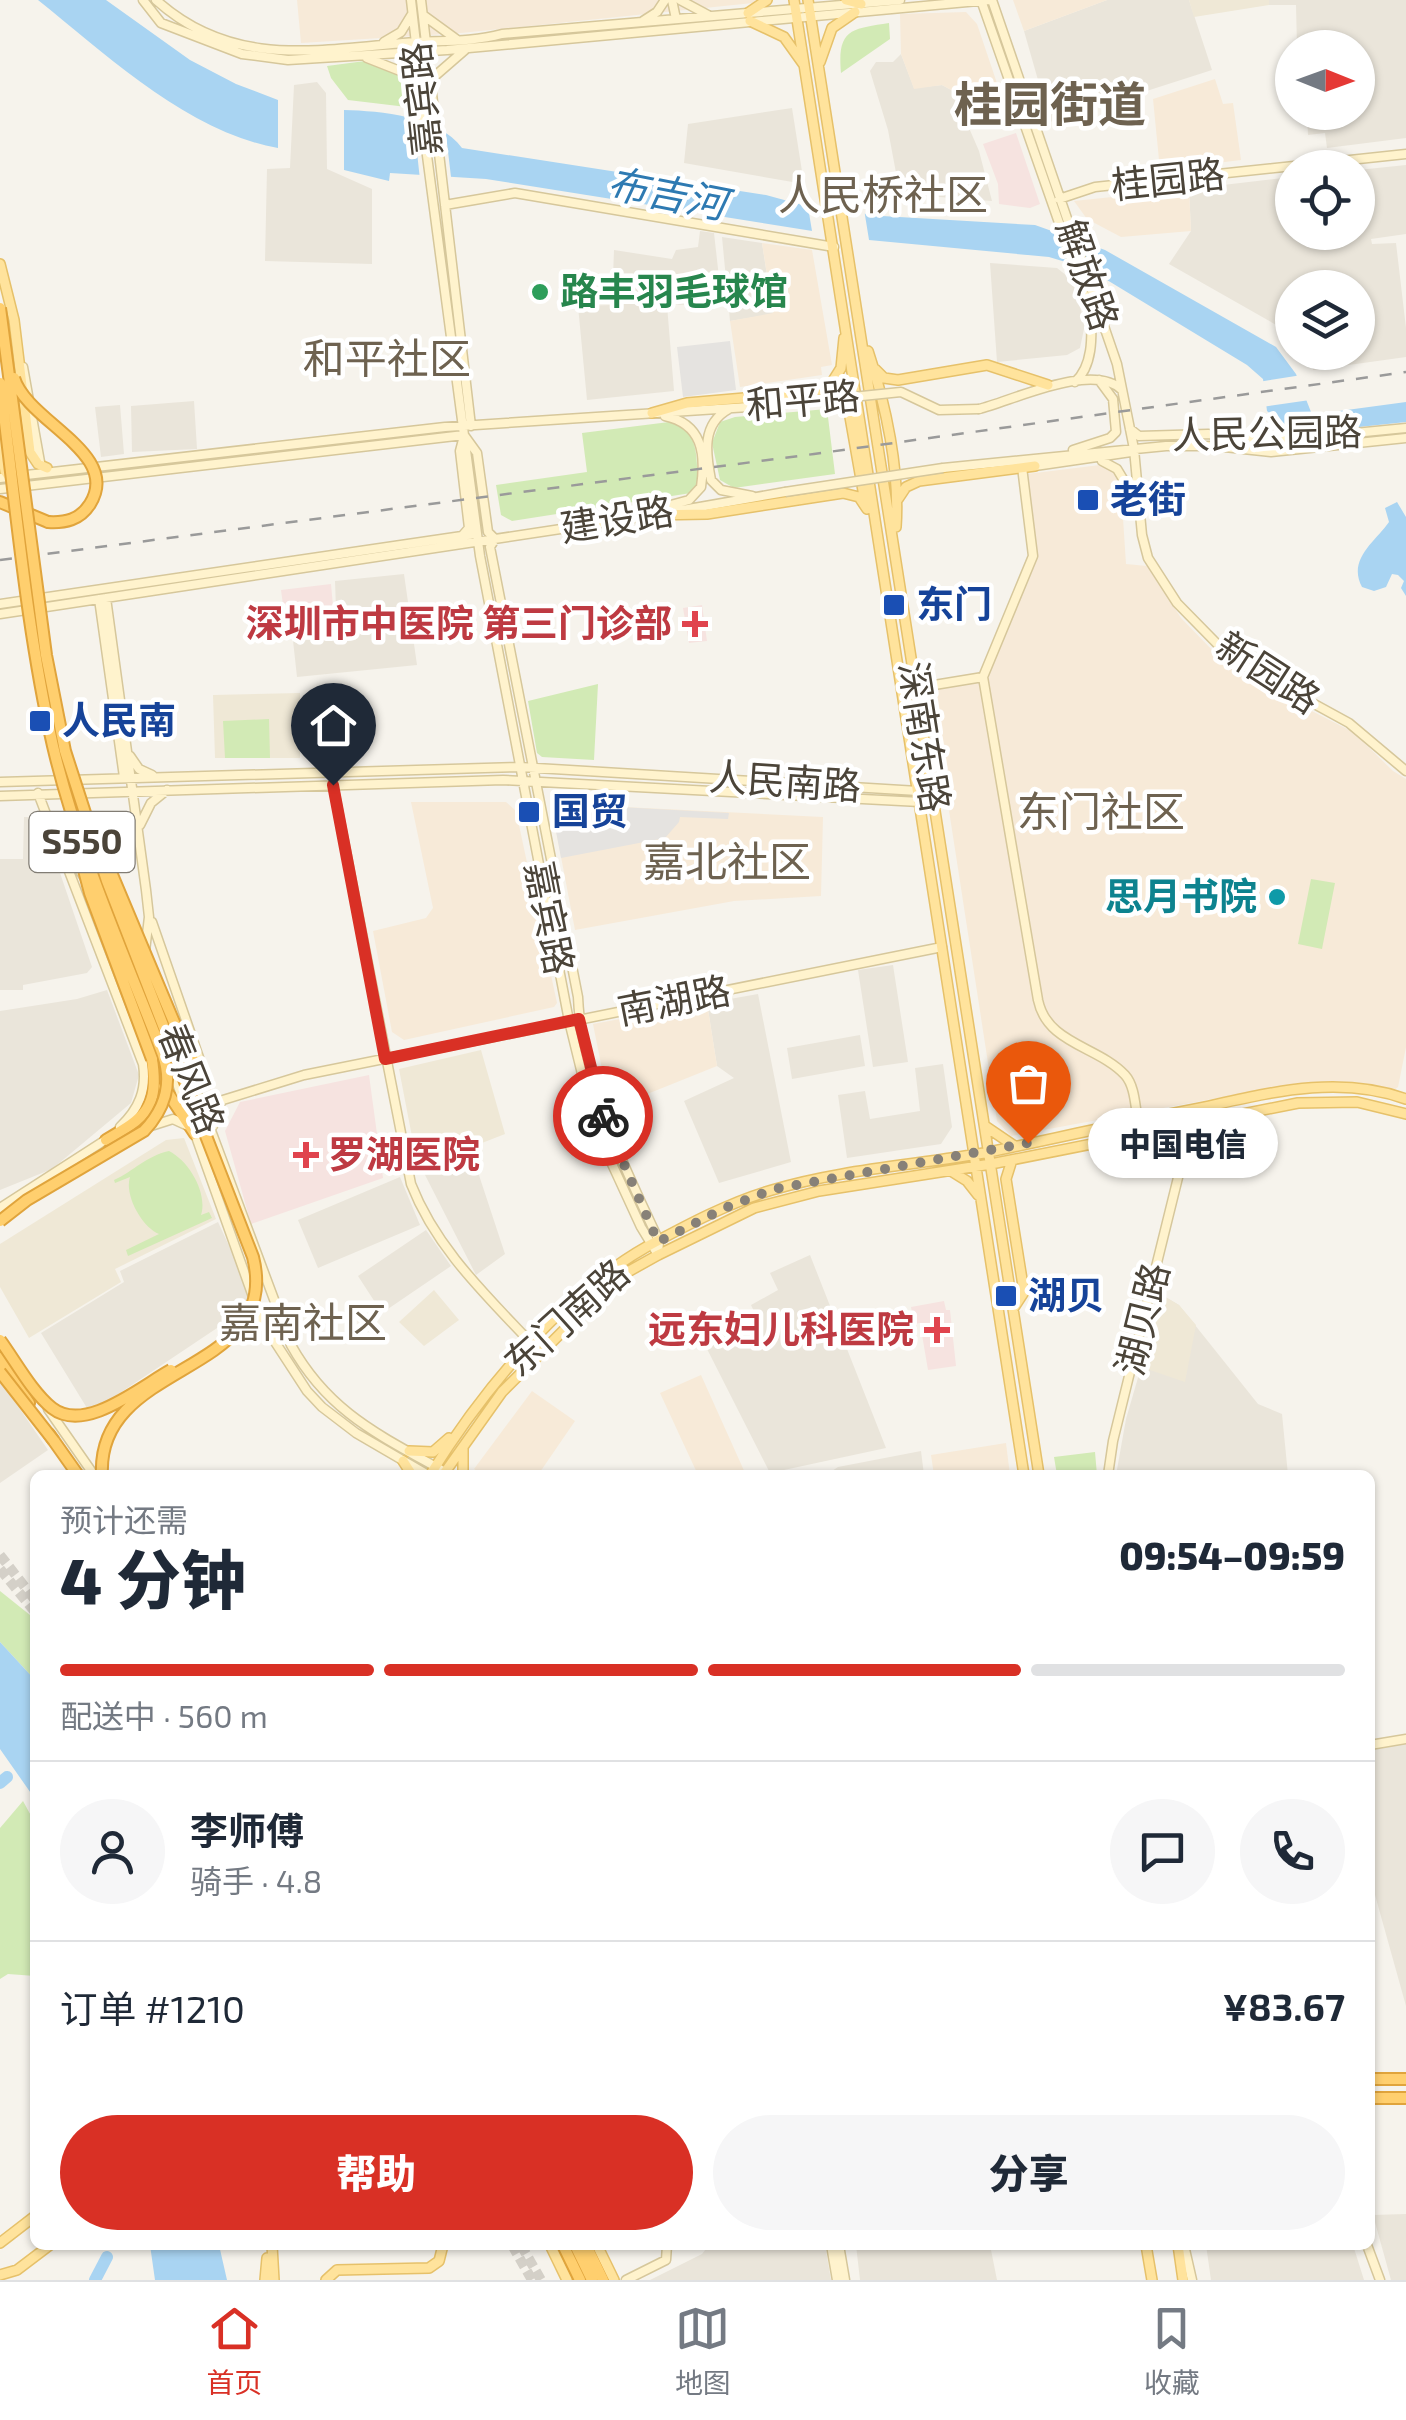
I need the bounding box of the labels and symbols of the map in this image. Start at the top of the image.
north arrow [1275,30,1375,130]
street label: 嘉宾路 [391,40,449,158]
district label: 桂园街道 [954,74,1146,132]
street label: 桂园路 [1109,149,1227,207]
water label: 布吉河 [604,157,738,228]
district label: 人民桥社区 [778,168,988,218]
street label: 解放路 [1049,213,1129,336]
place label: 路丰羽毛球馆 [560,267,788,313]
marker: 路丰羽毛球馆 [529,281,551,303]
district label: 和平社区 [303,332,471,382]
street label: 和平路 [744,371,862,427]
street label: 人民公园路 [1172,407,1362,457]
place label: 老街 [1110,475,1186,521]
street label: 建设路 [557,486,677,550]
marker: 老街 [1075,487,1101,513]
place label: 东门 [916,580,992,626]
marker: 东门 [881,592,907,618]
place label: 深圳市中医院 第三门诊部 [246,599,672,645]
marker: 深圳市中医院 第三门诊部 [682,611,708,637]
street label: 新园路 [1209,621,1329,722]
street label: 深南东路 [891,658,961,815]
pin [291,683,376,786]
place label: 人民南 [62,696,176,742]
marker: 人民南 [27,708,53,734]
street label: 人民南路 [708,752,863,808]
district label: 东门社区 [1017,785,1185,835]
place label: 国贸 [552,787,628,833]
marker: 国贸 [516,799,542,825]
road number: S550 [29,812,134,872]
district label: 嘉北社区 [643,835,811,885]
street label: 嘉宾路 [518,857,584,978]
place label: 思月书院 [1105,872,1257,918]
marker: 思月书院 [1266,886,1288,908]
street label: 南湖路 [613,966,734,1032]
street label: 春风路 [150,1017,236,1140]
pin [986,1041,1071,1144]
courier [553,1066,653,1166]
callout: 中国电信 [1088,1108,1278,1178]
place label: 罗湖医院 [328,1130,480,1176]
marker: 罗湖医院 [293,1142,319,1168]
street label: 东门南路 [494,1249,638,1384]
street label: 湖贝路 [1105,1258,1177,1379]
place label: 湖贝 [1028,1271,1104,1317]
marker: 湖贝 [993,1283,1019,1309]
district label: 嘉南社区 [219,1296,387,1346]
place label: 远东妇儿科医院 [648,1305,914,1351]
marker: 远东妇儿科医院 [924,1317,950,1343]

